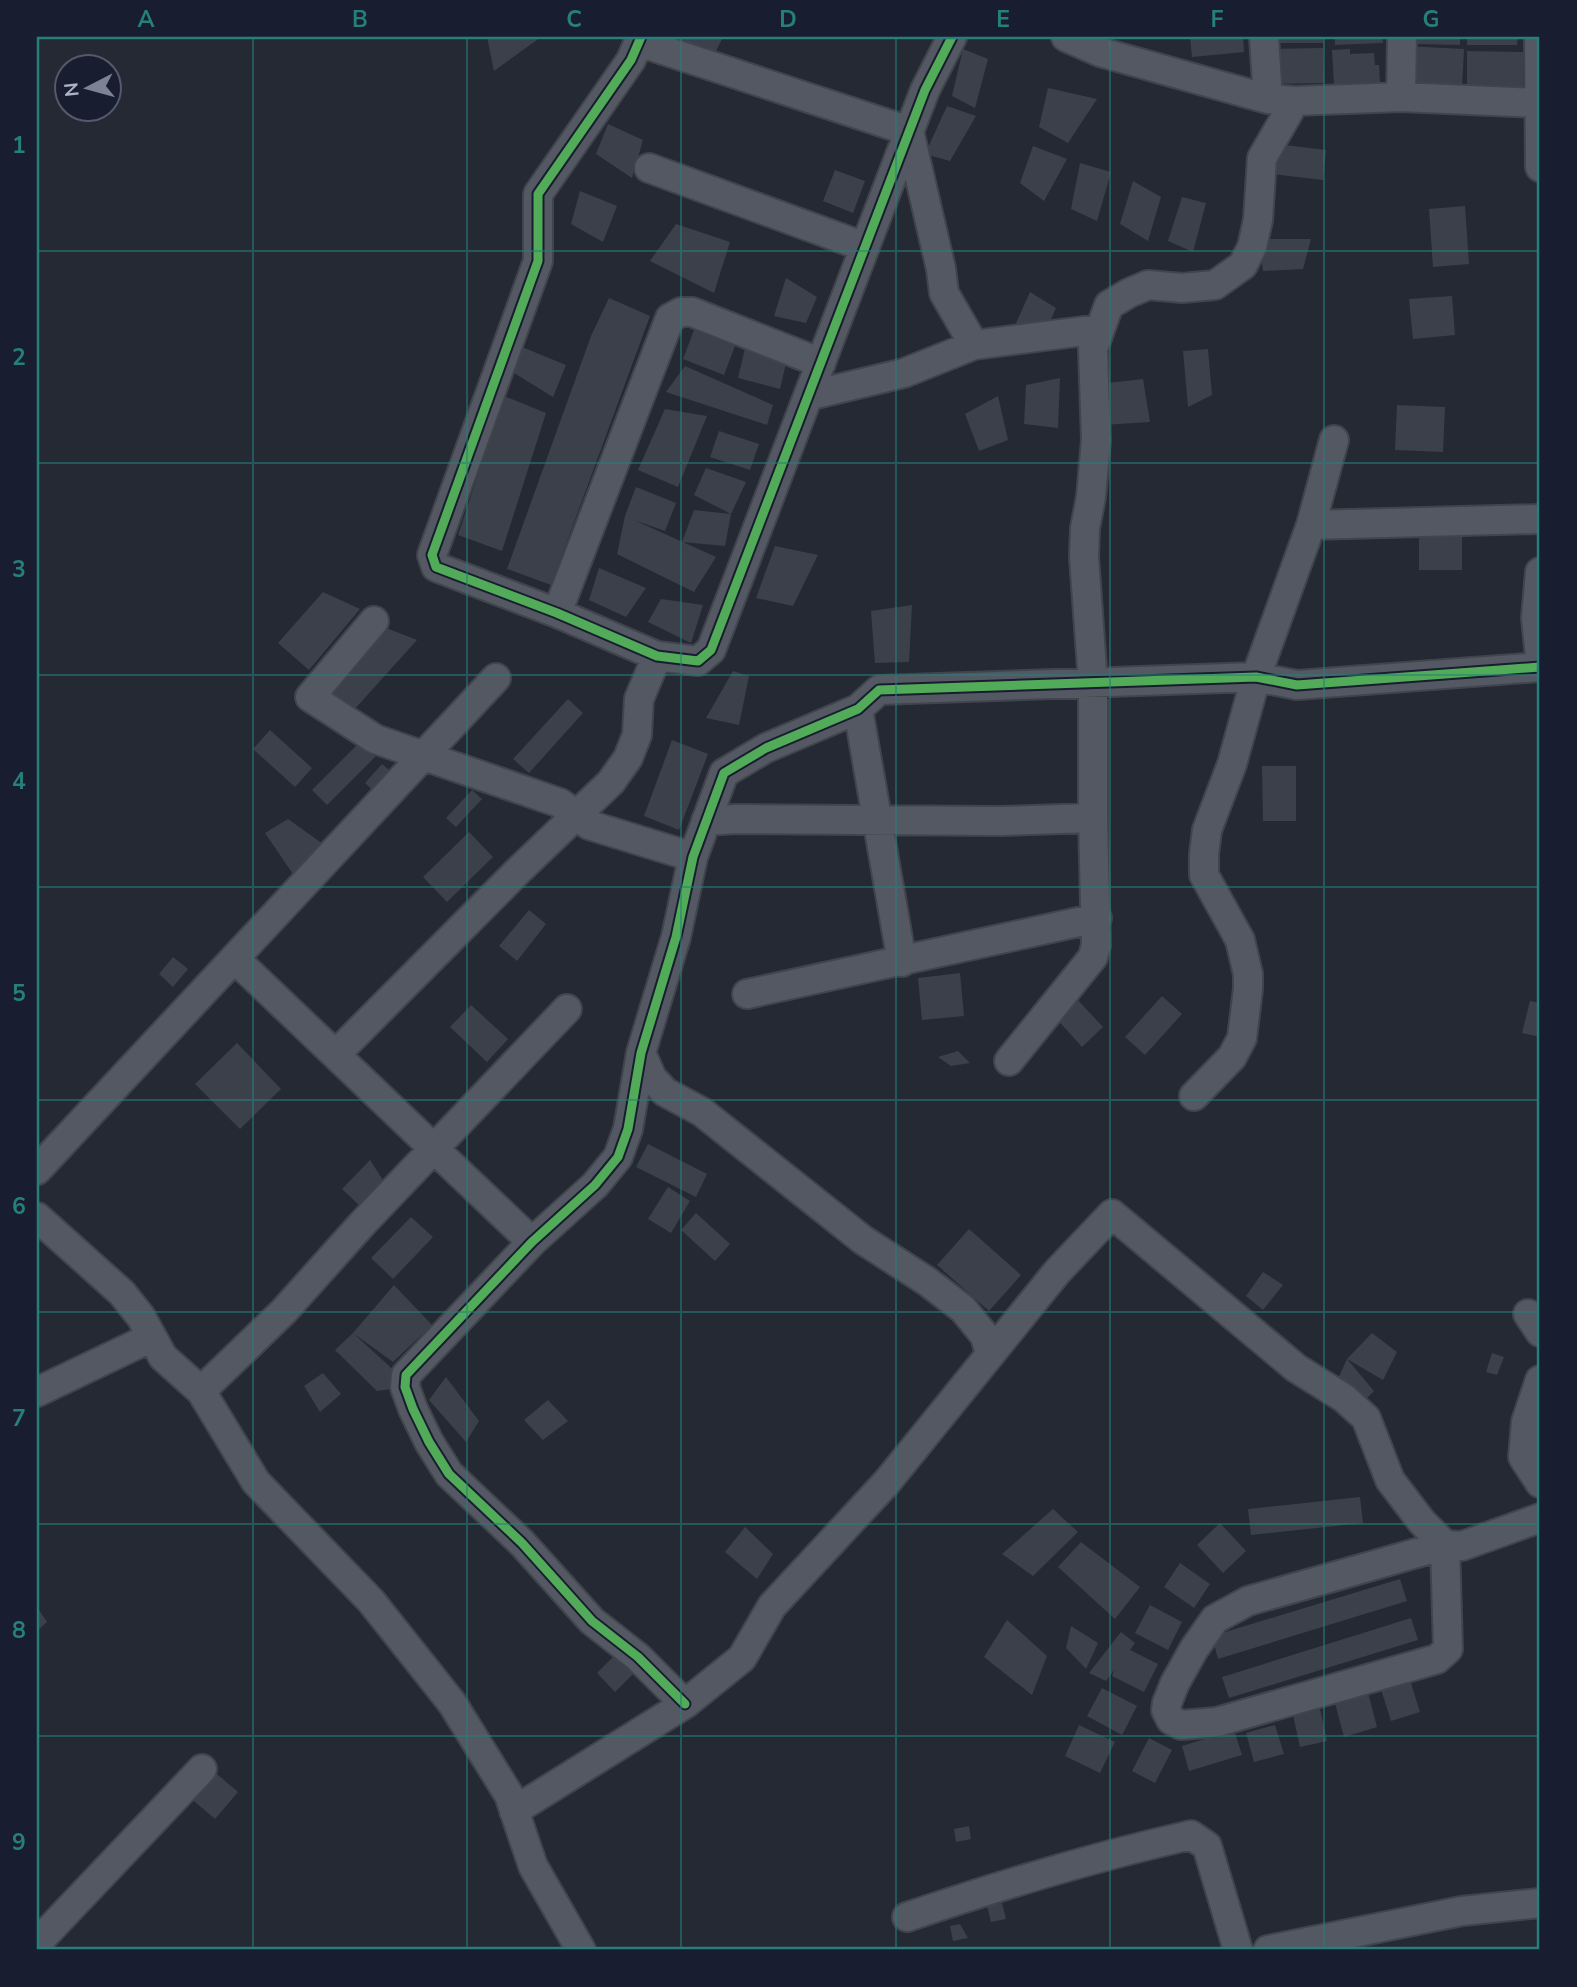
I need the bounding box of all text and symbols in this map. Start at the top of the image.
text: A [137,4,155,35]
text: B [352,4,368,35]
text: C [566,4,582,35]
text: D [779,4,797,35]
text: E [996,4,1010,35]
text: F [1211,4,1224,35]
text: G [1423,4,1439,35]
north arrow [52,52,122,122]
text: N [58,81,86,98]
text: 1 [12,130,26,161]
text: 2 [12,342,26,373]
text: 3 [12,554,26,585]
text: 4 [12,766,26,797]
text: 5 [12,978,26,1009]
text: 6 [12,1191,26,1222]
text: 7 [12,1403,26,1434]
text: 8 [12,1615,26,1646]
text: 9 [12,1827,26,1858]

